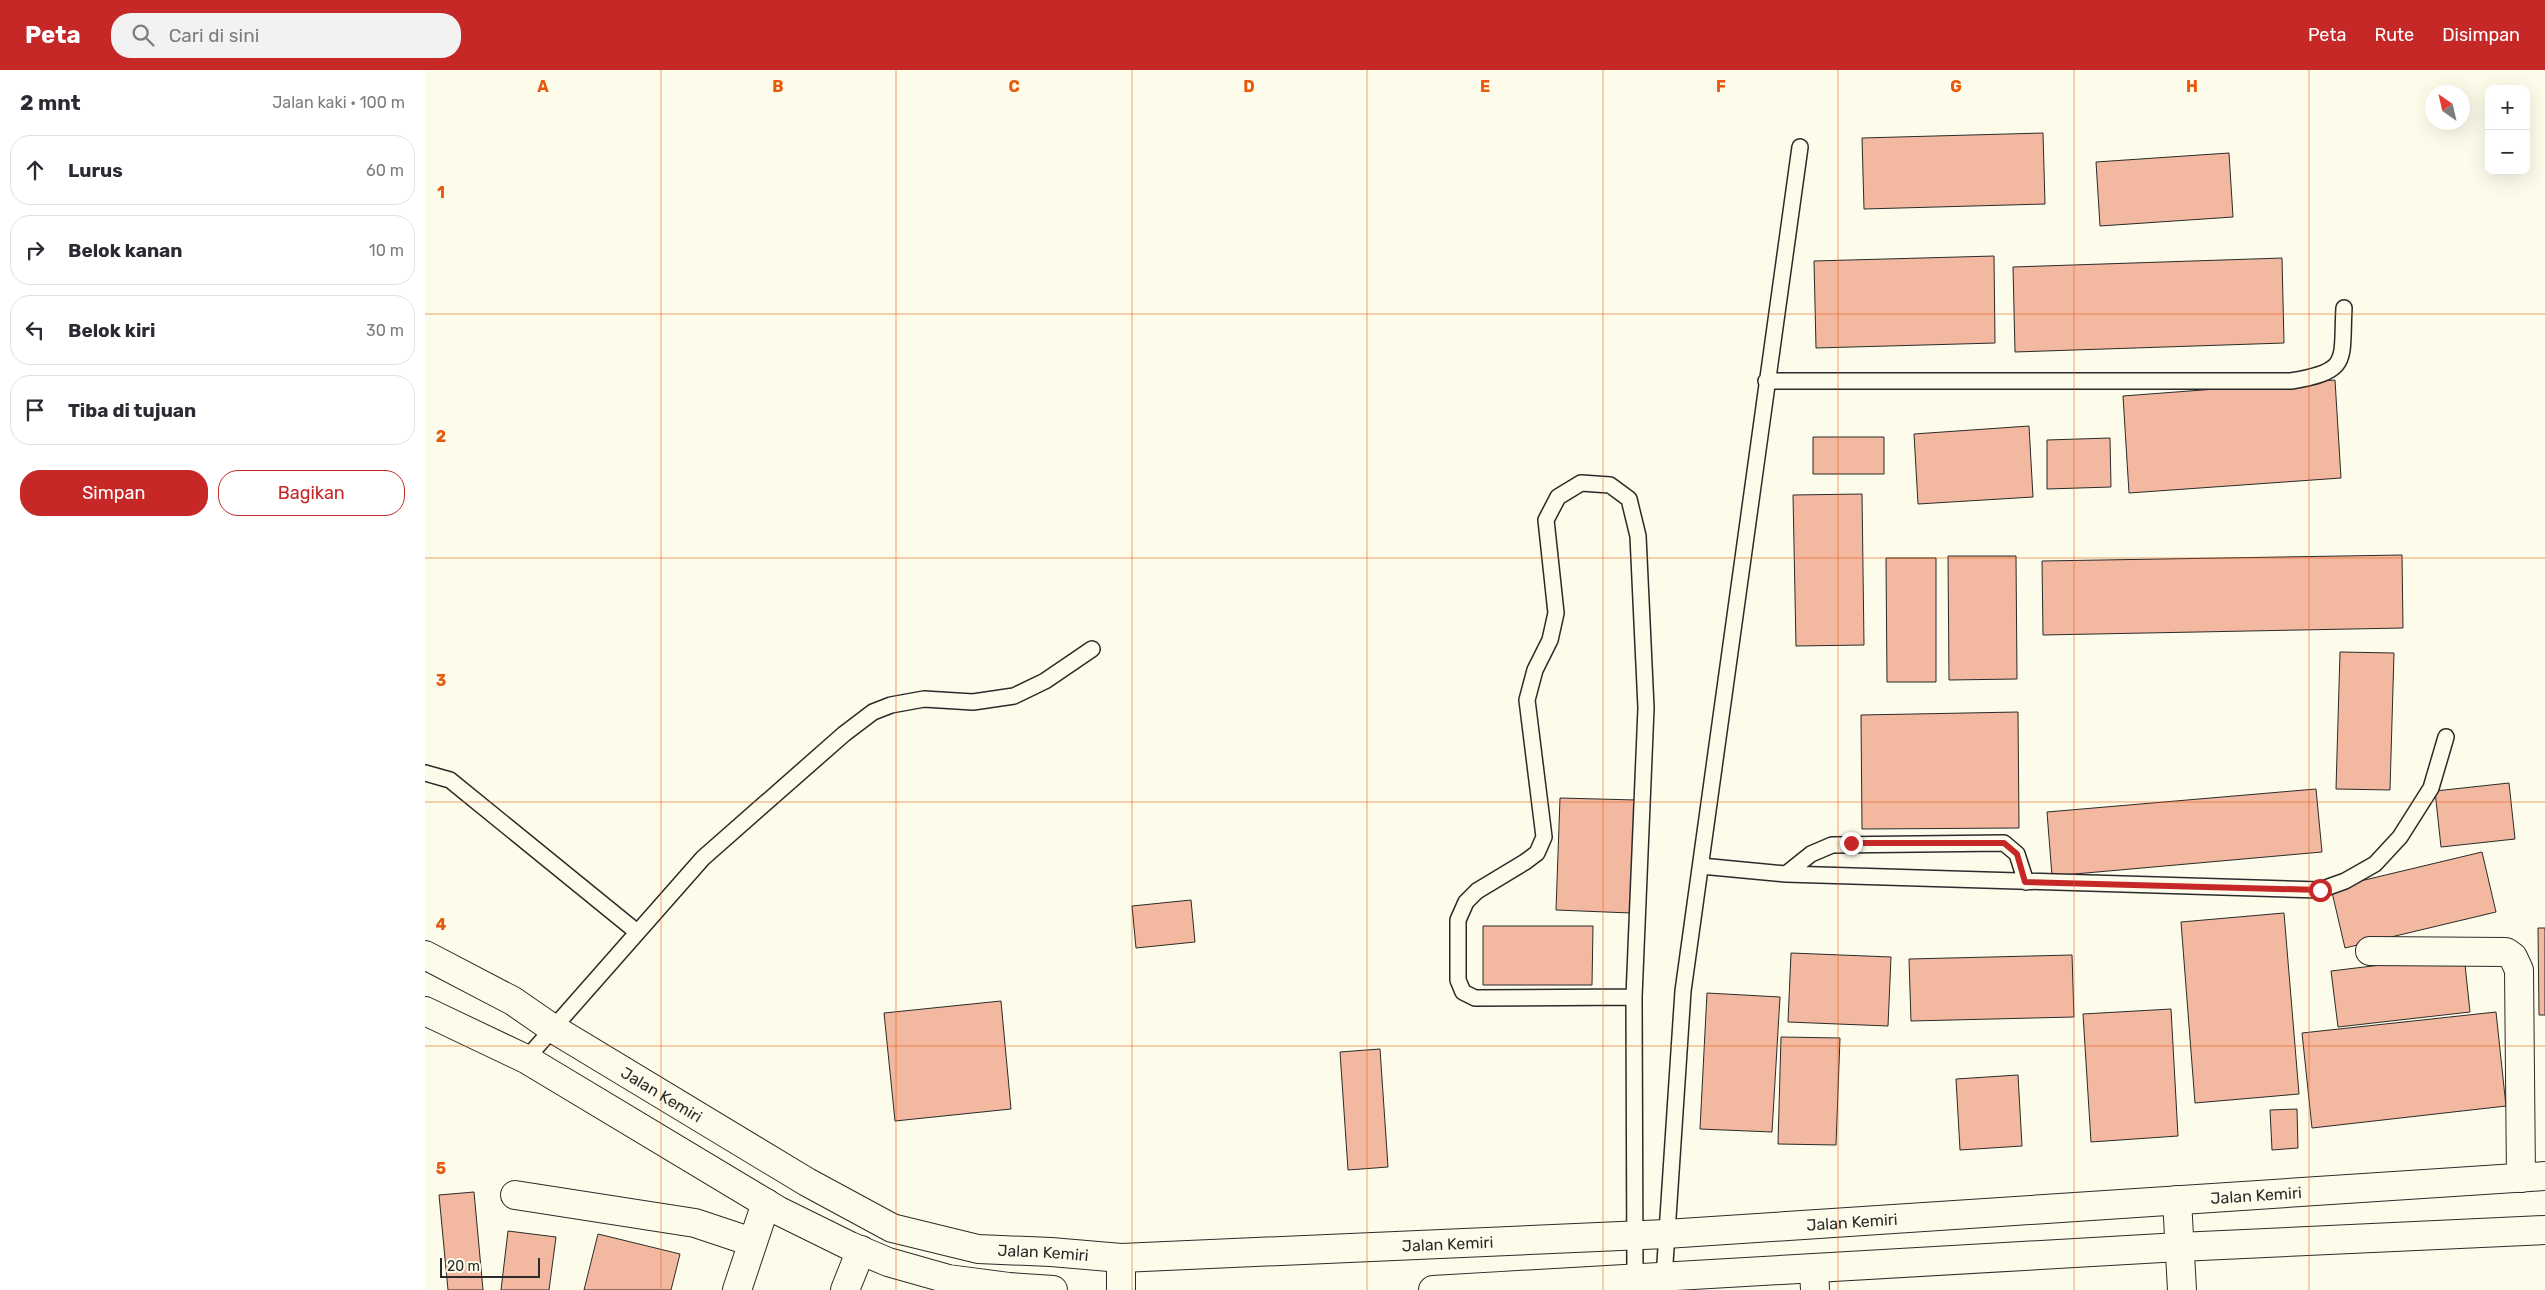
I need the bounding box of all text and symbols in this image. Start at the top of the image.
search box [111,13,461,58]
text: Peta [25,21,81,49]
icon: search [129,21,157,49]
text: Cari di sini [169,24,259,47]
text: Peta [2308,24,2346,46]
text: Rute [2374,24,2414,46]
text: Disimpan [2442,24,2520,46]
text: A [537,77,549,96]
text: B [772,77,784,96]
text: C [1008,77,1020,96]
text: D [1243,77,1255,96]
text: E [1480,77,1490,96]
text: F [1716,77,1726,96]
text: G [1950,77,1962,96]
text: H [2186,77,2198,96]
north arrow [2425,85,2470,130]
map controls [2485,85,2530,175]
button: + [2485,85,2530,130]
text: 2 mnt [20,90,81,115]
text: Jalan kaki · 100 m [272,93,405,112]
button: − [2485,130,2530,175]
icon: ahead [21,156,49,184]
text: Lurus [68,159,123,182]
text: 60 m [366,161,404,180]
text: 1 [437,183,445,202]
icon: right [21,236,49,264]
text: Belok kanan [68,239,183,262]
text: 10 m [369,241,404,260]
icon: left [21,316,49,344]
text: Belok kiri [68,319,155,342]
text: 30 m [366,321,404,340]
icon: arrive [21,396,49,424]
text: Tiba di tujuan [68,399,196,422]
text: 2 [436,427,446,446]
button: Simpan [20,470,208,516]
button: Bagikan [218,470,405,516]
text: 3 [436,671,446,690]
route end [1840,832,1863,855]
route start [2309,879,2332,902]
text: 4 [436,915,447,934]
street label: Jalan Kemiri [618,1063,706,1126]
text: 5 [436,1159,446,1178]
street label: Jalan Kemiri [2210,1183,2302,1208]
street label: Jalan Kemiri [1806,1209,1898,1234]
street label: Jalan Kemiri [1401,1232,1494,1255]
street label: Jalan Kemiri [997,1240,1090,1265]
scale bar [440,1255,540,1278]
text: 20 m [447,1258,480,1275]

